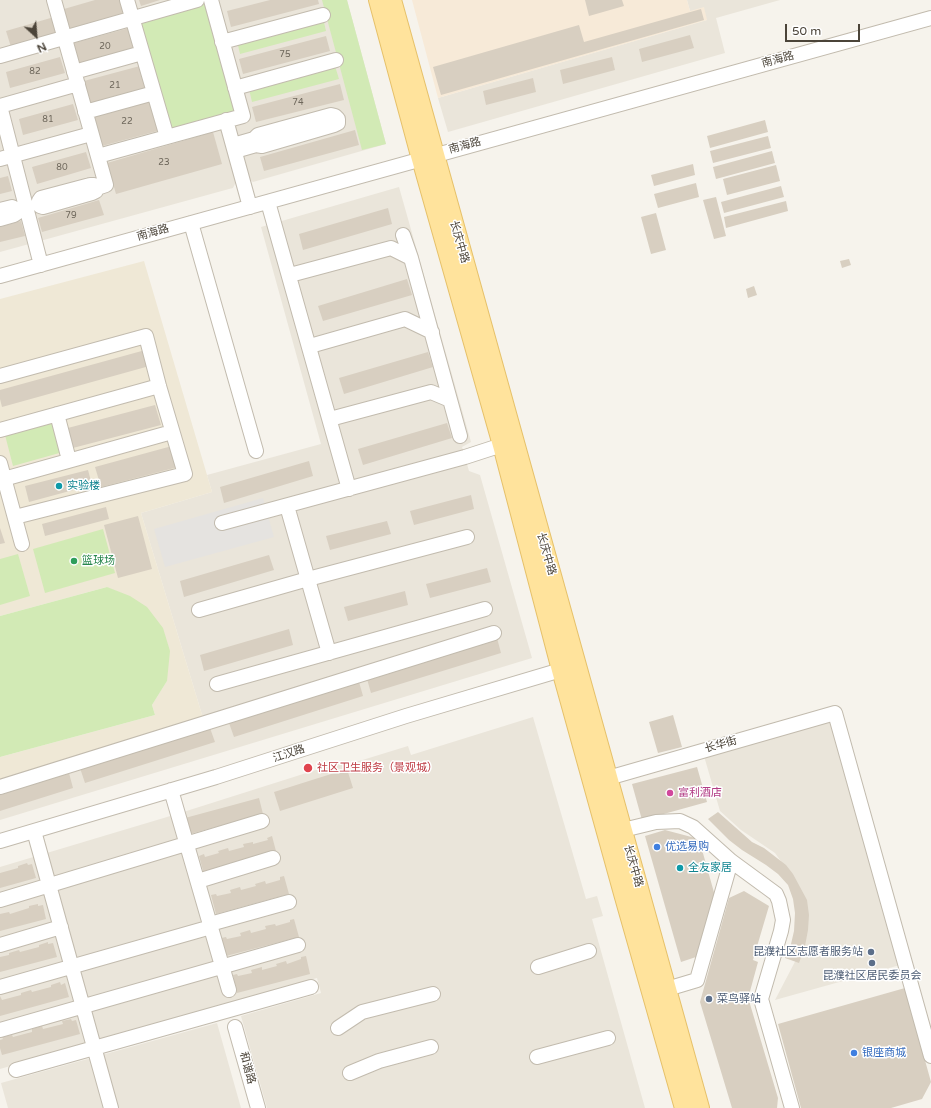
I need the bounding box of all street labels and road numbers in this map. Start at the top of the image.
street label: 南海路 [760,49,796,71]
street label: 南海路 [447,135,483,157]
street label: 长庆中路 [447,219,471,265]
street label: 南海路 [135,222,171,244]
street label: 长庆中路 [534,531,558,577]
street label: 长华街 [703,734,739,756]
street label: 江汉路 [271,743,307,765]
street label: 长庆中路 [621,843,645,889]
street label: 和谐路 [236,1050,258,1086]

